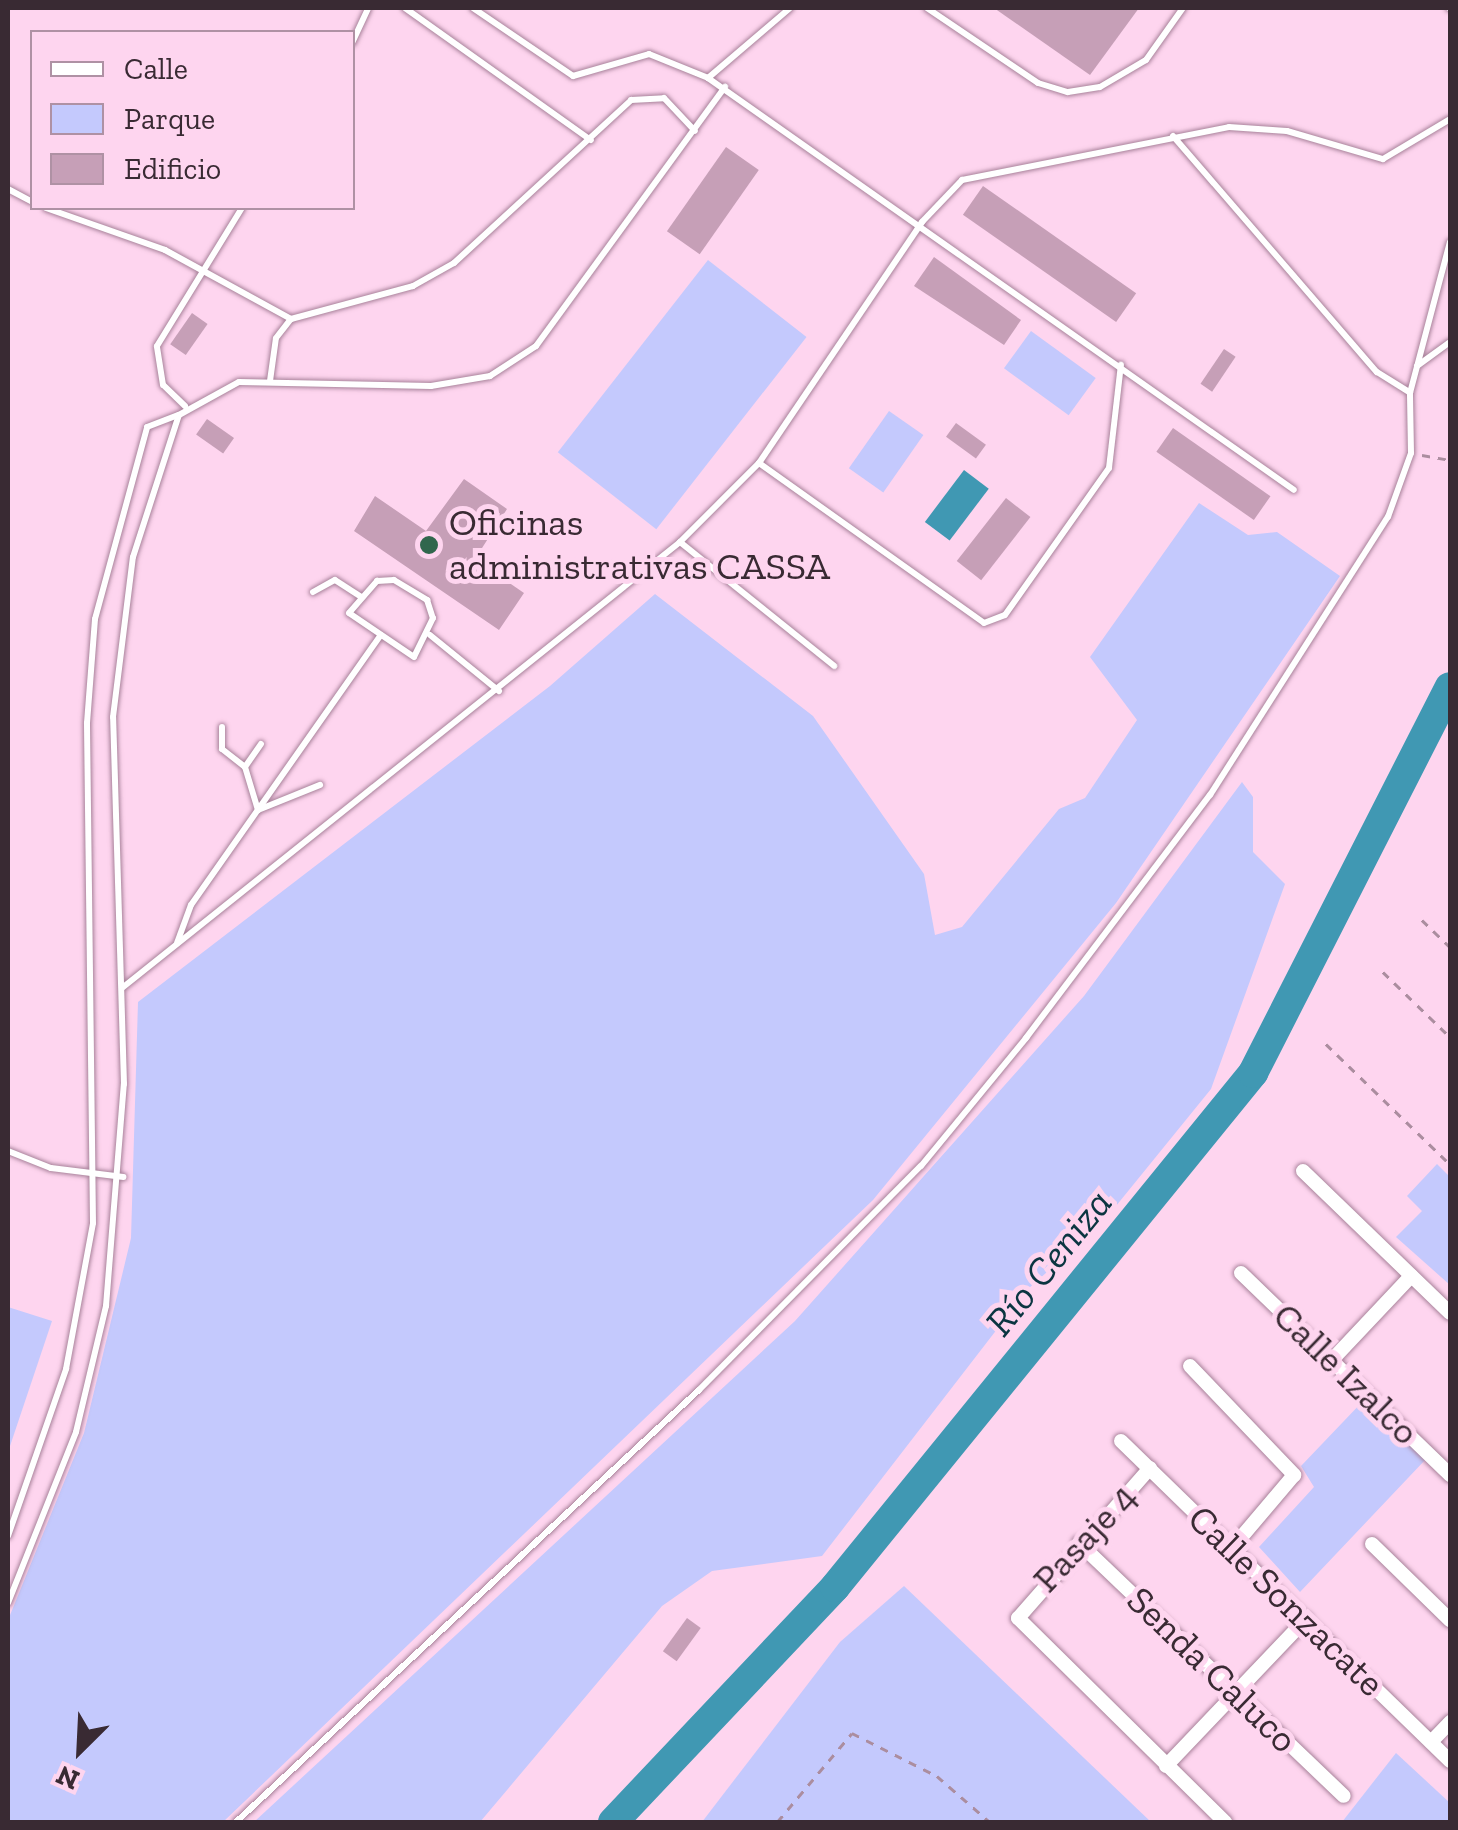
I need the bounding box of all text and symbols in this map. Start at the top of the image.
legend [30,30,355,210]
text: Calle [124,51,188,87]
text: Parque [124,101,215,137]
text: Edificio [124,151,221,187]
place label: Oficinas administrativas CASSA [449,500,830,590]
marker: Oficinas administrativas CASSA [418,534,440,556]
water label: Río Ceniza [975,1179,1121,1345]
street label: Calle Izalco [1264,1293,1428,1455]
street label: Pasaje 4 [1023,1474,1147,1602]
street label: Calle Sonzacate [1178,1496,1394,1706]
street label: Senda Caluco [1117,1577,1307,1763]
north arrow [30,1700,130,1800]
text: N [51,1758,84,1797]

